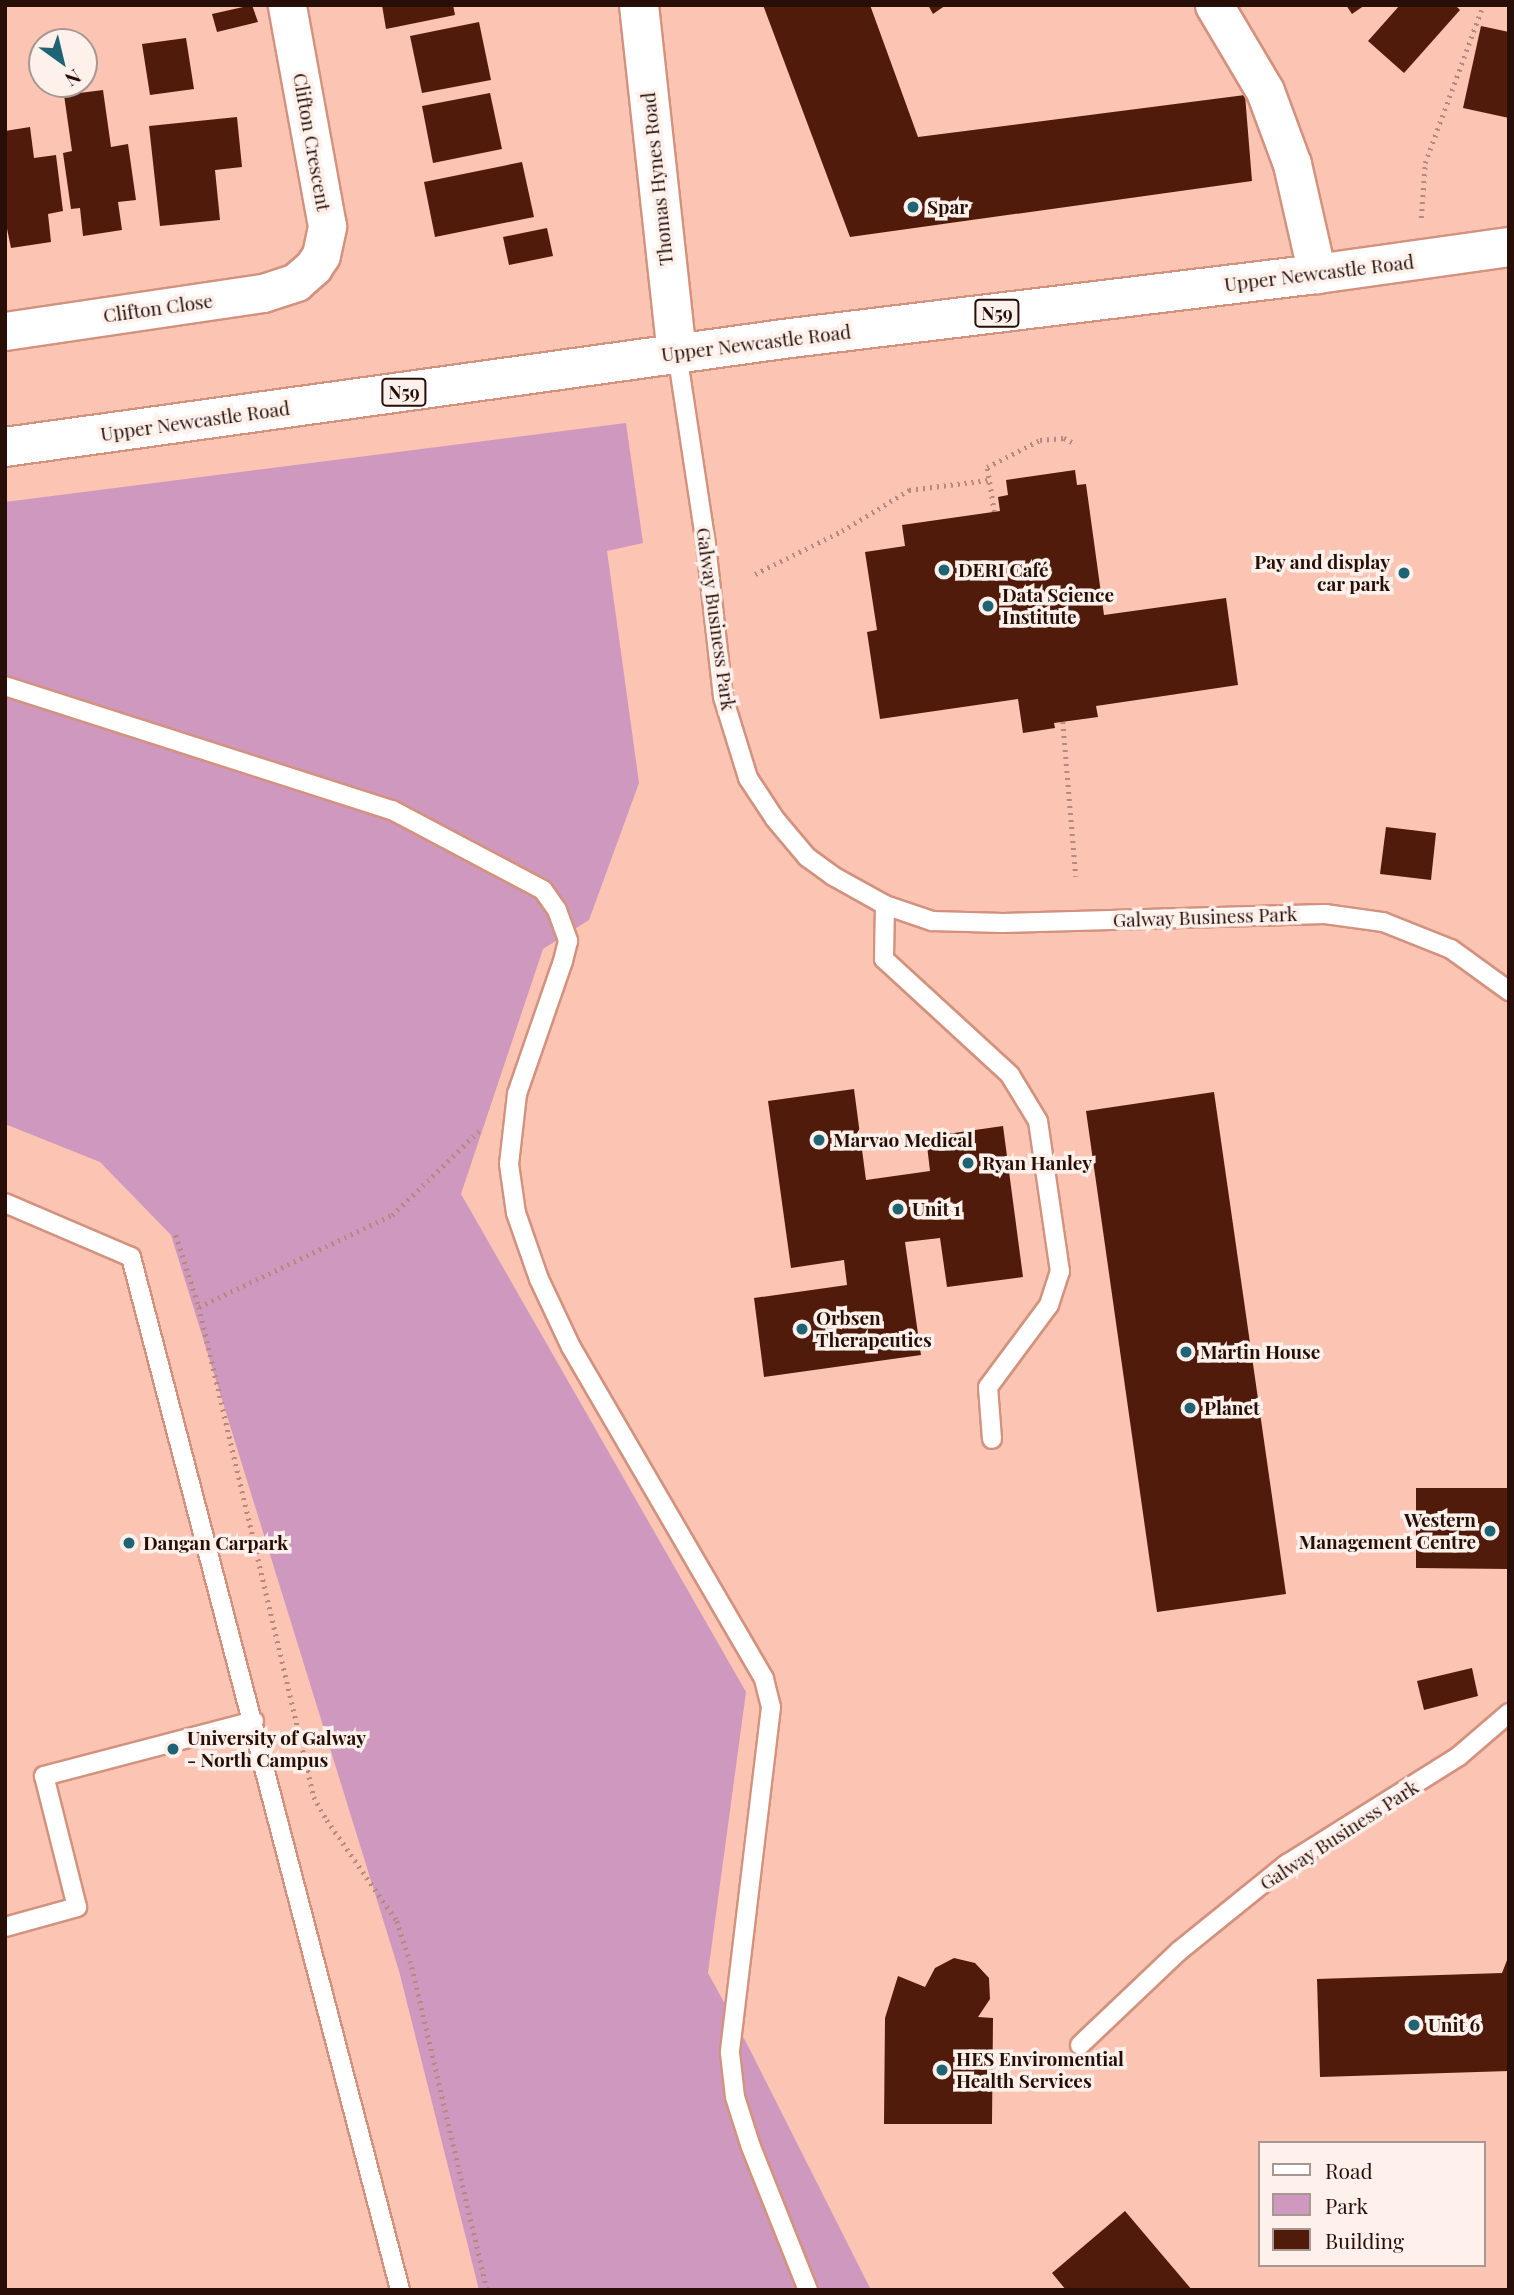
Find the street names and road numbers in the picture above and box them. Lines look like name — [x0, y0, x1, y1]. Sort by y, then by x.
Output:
street label: Clifton Crescent — [289, 71, 335, 213]
street label: Thomas Hynes Road — [637, 91, 677, 267]
street label: Upper Newcastle Road — [1223, 250, 1415, 296]
street label: Clifton Close — [102, 289, 214, 327]
road number: N59 — [974, 298, 1020, 328]
street label: Upper Newcastle Road — [660, 320, 852, 366]
road number: N59 — [381, 378, 427, 406]
street label: Upper Newcastle Road — [99, 396, 291, 446]
street label: Galway Business Park — [692, 526, 740, 712]
street label: Galway Business Park — [1112, 902, 1298, 932]
street label: Galway Business Park — [1255, 1775, 1423, 1895]

